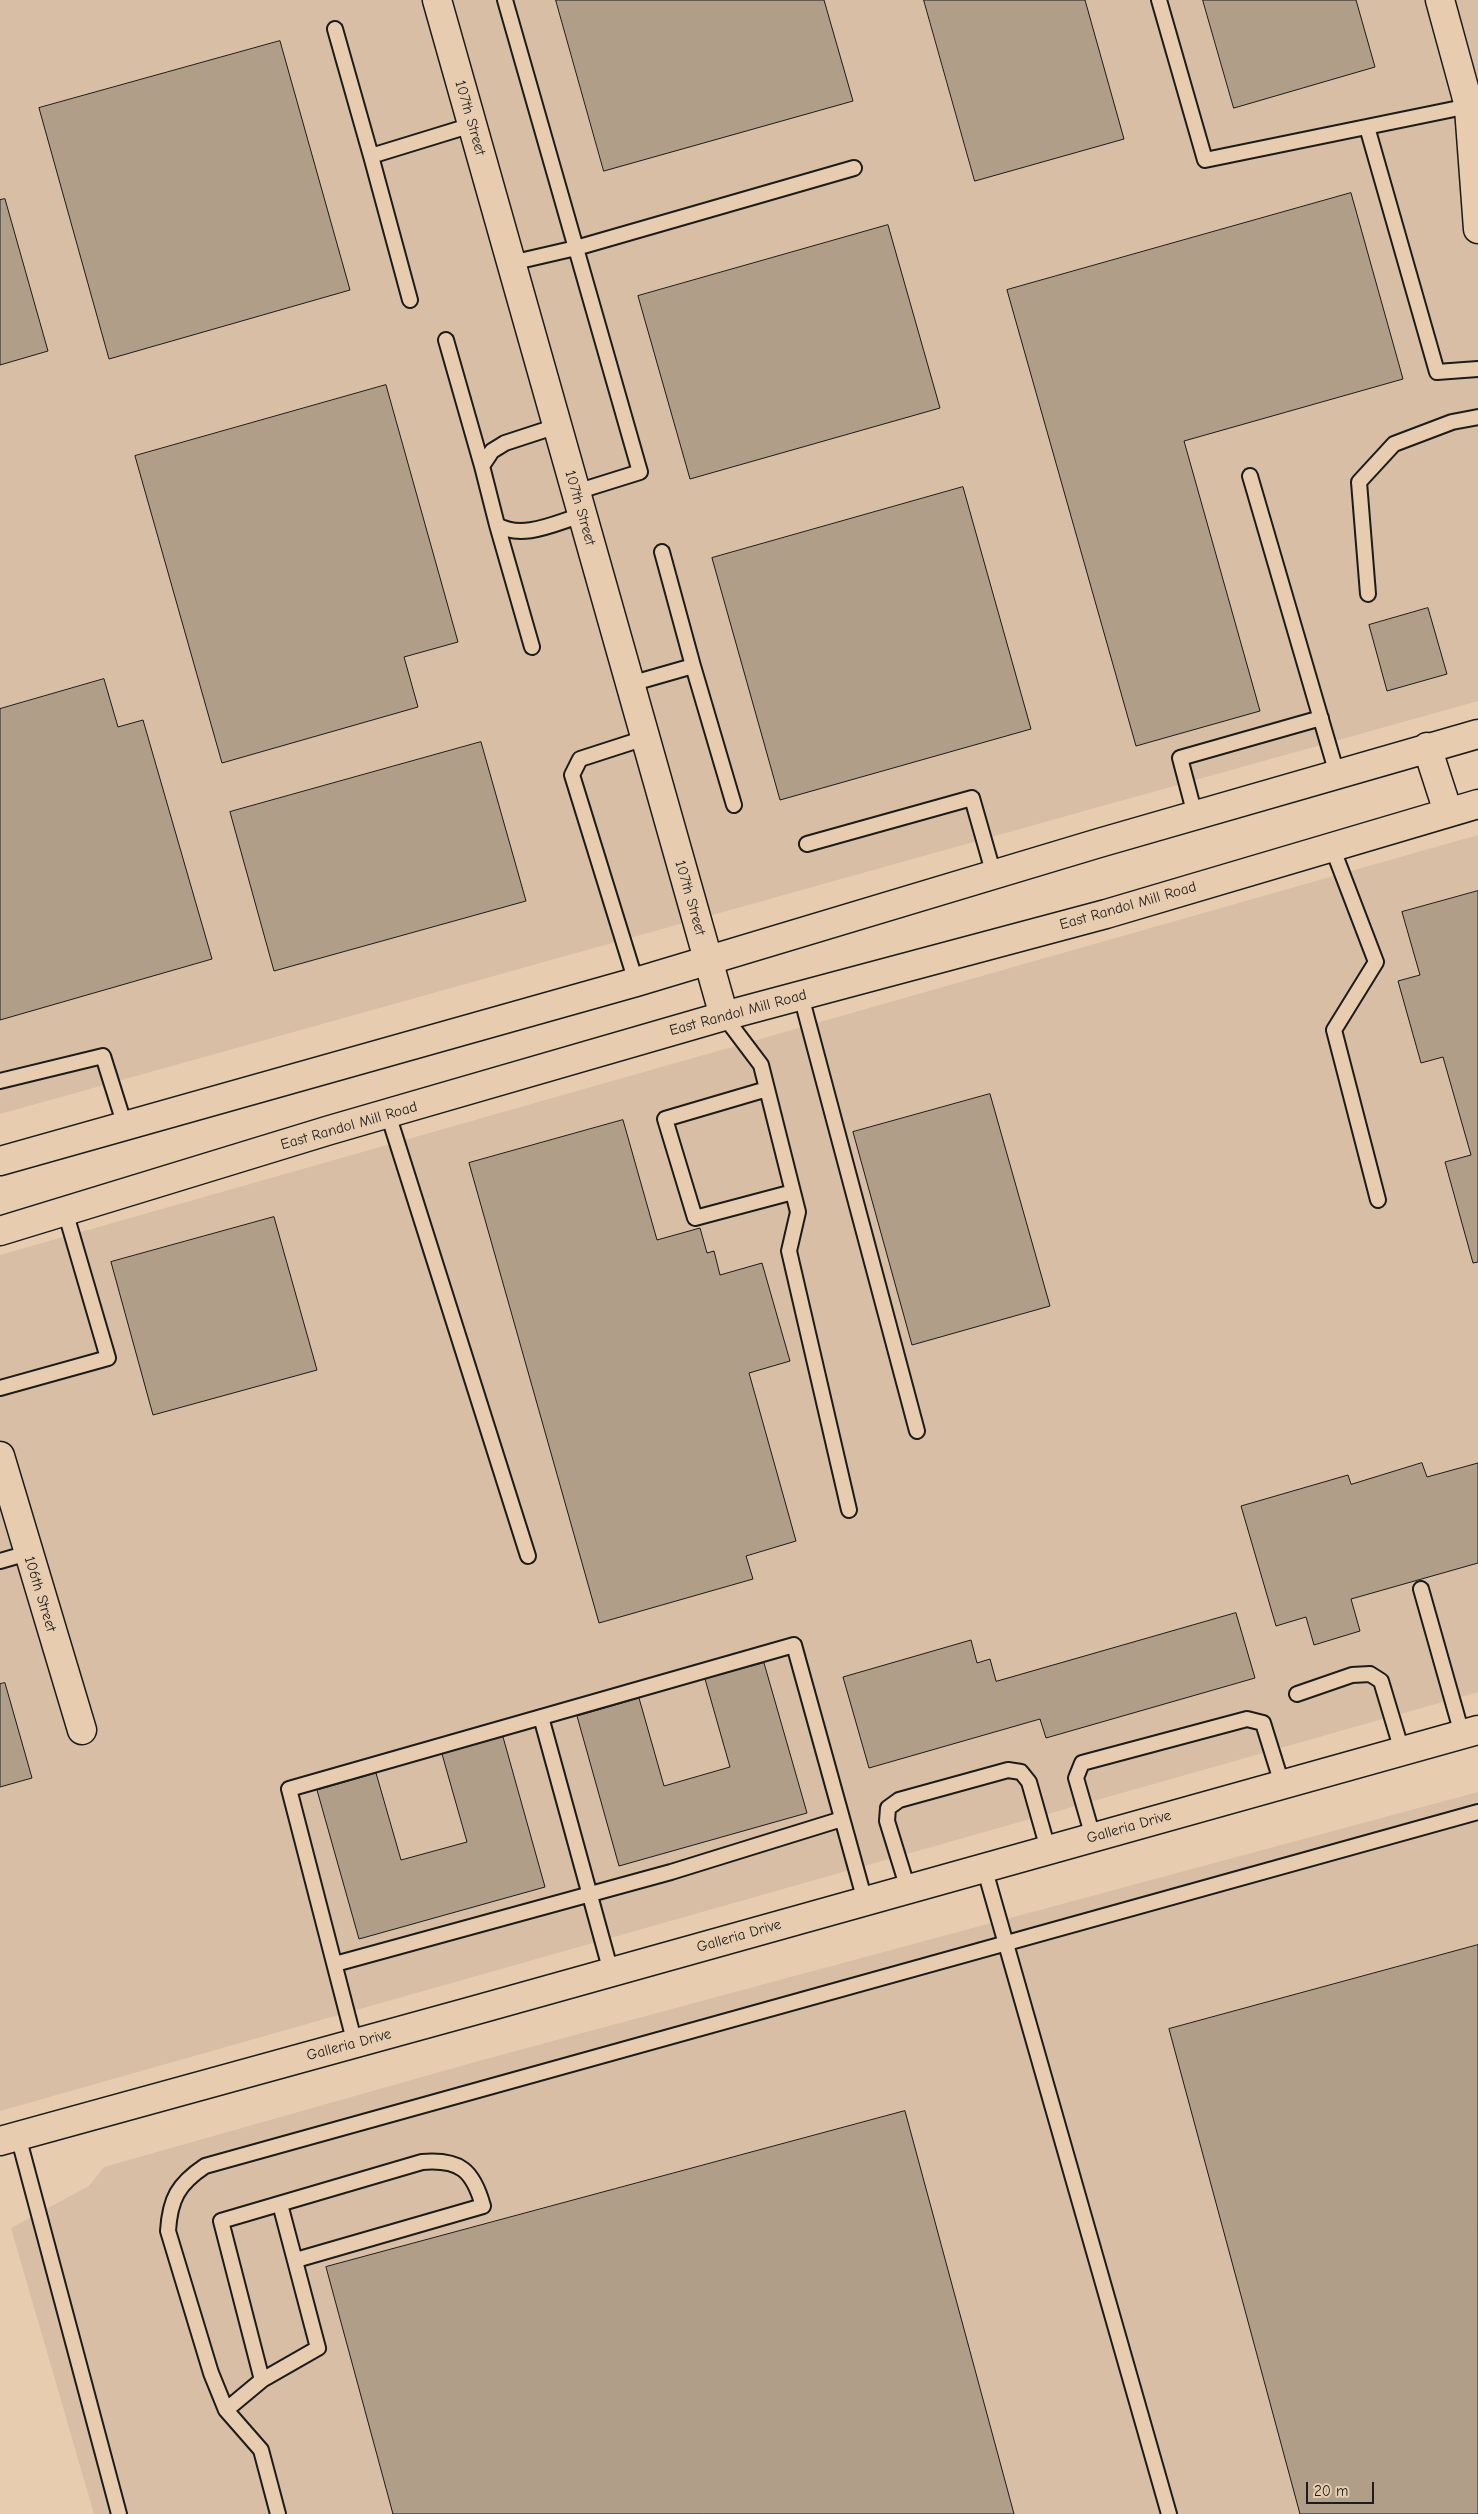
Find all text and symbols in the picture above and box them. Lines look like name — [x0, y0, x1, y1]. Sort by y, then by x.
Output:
street label: 107th Street — [451, 78, 489, 158]
street label: 107th Street — [561, 468, 599, 548]
street label: 107th Street — [671, 858, 709, 938]
street label: East Randol Mill Road — [1058, 878, 1198, 934]
street label: East Randol Mill Road — [667, 986, 809, 1040]
street label: East Randol Mill Road — [279, 1098, 419, 1154]
street label: 106th Street — [20, 1554, 60, 1634]
street label: Galleria Drive — [1085, 1806, 1173, 1848]
street label: Galleria Drive — [695, 1915, 783, 1957]
street label: Galleria Drive — [305, 2025, 393, 2065]
scale bar — [1308, 2472, 1376, 2504]
text: 20 m — [1314, 2482, 1348, 2500]

